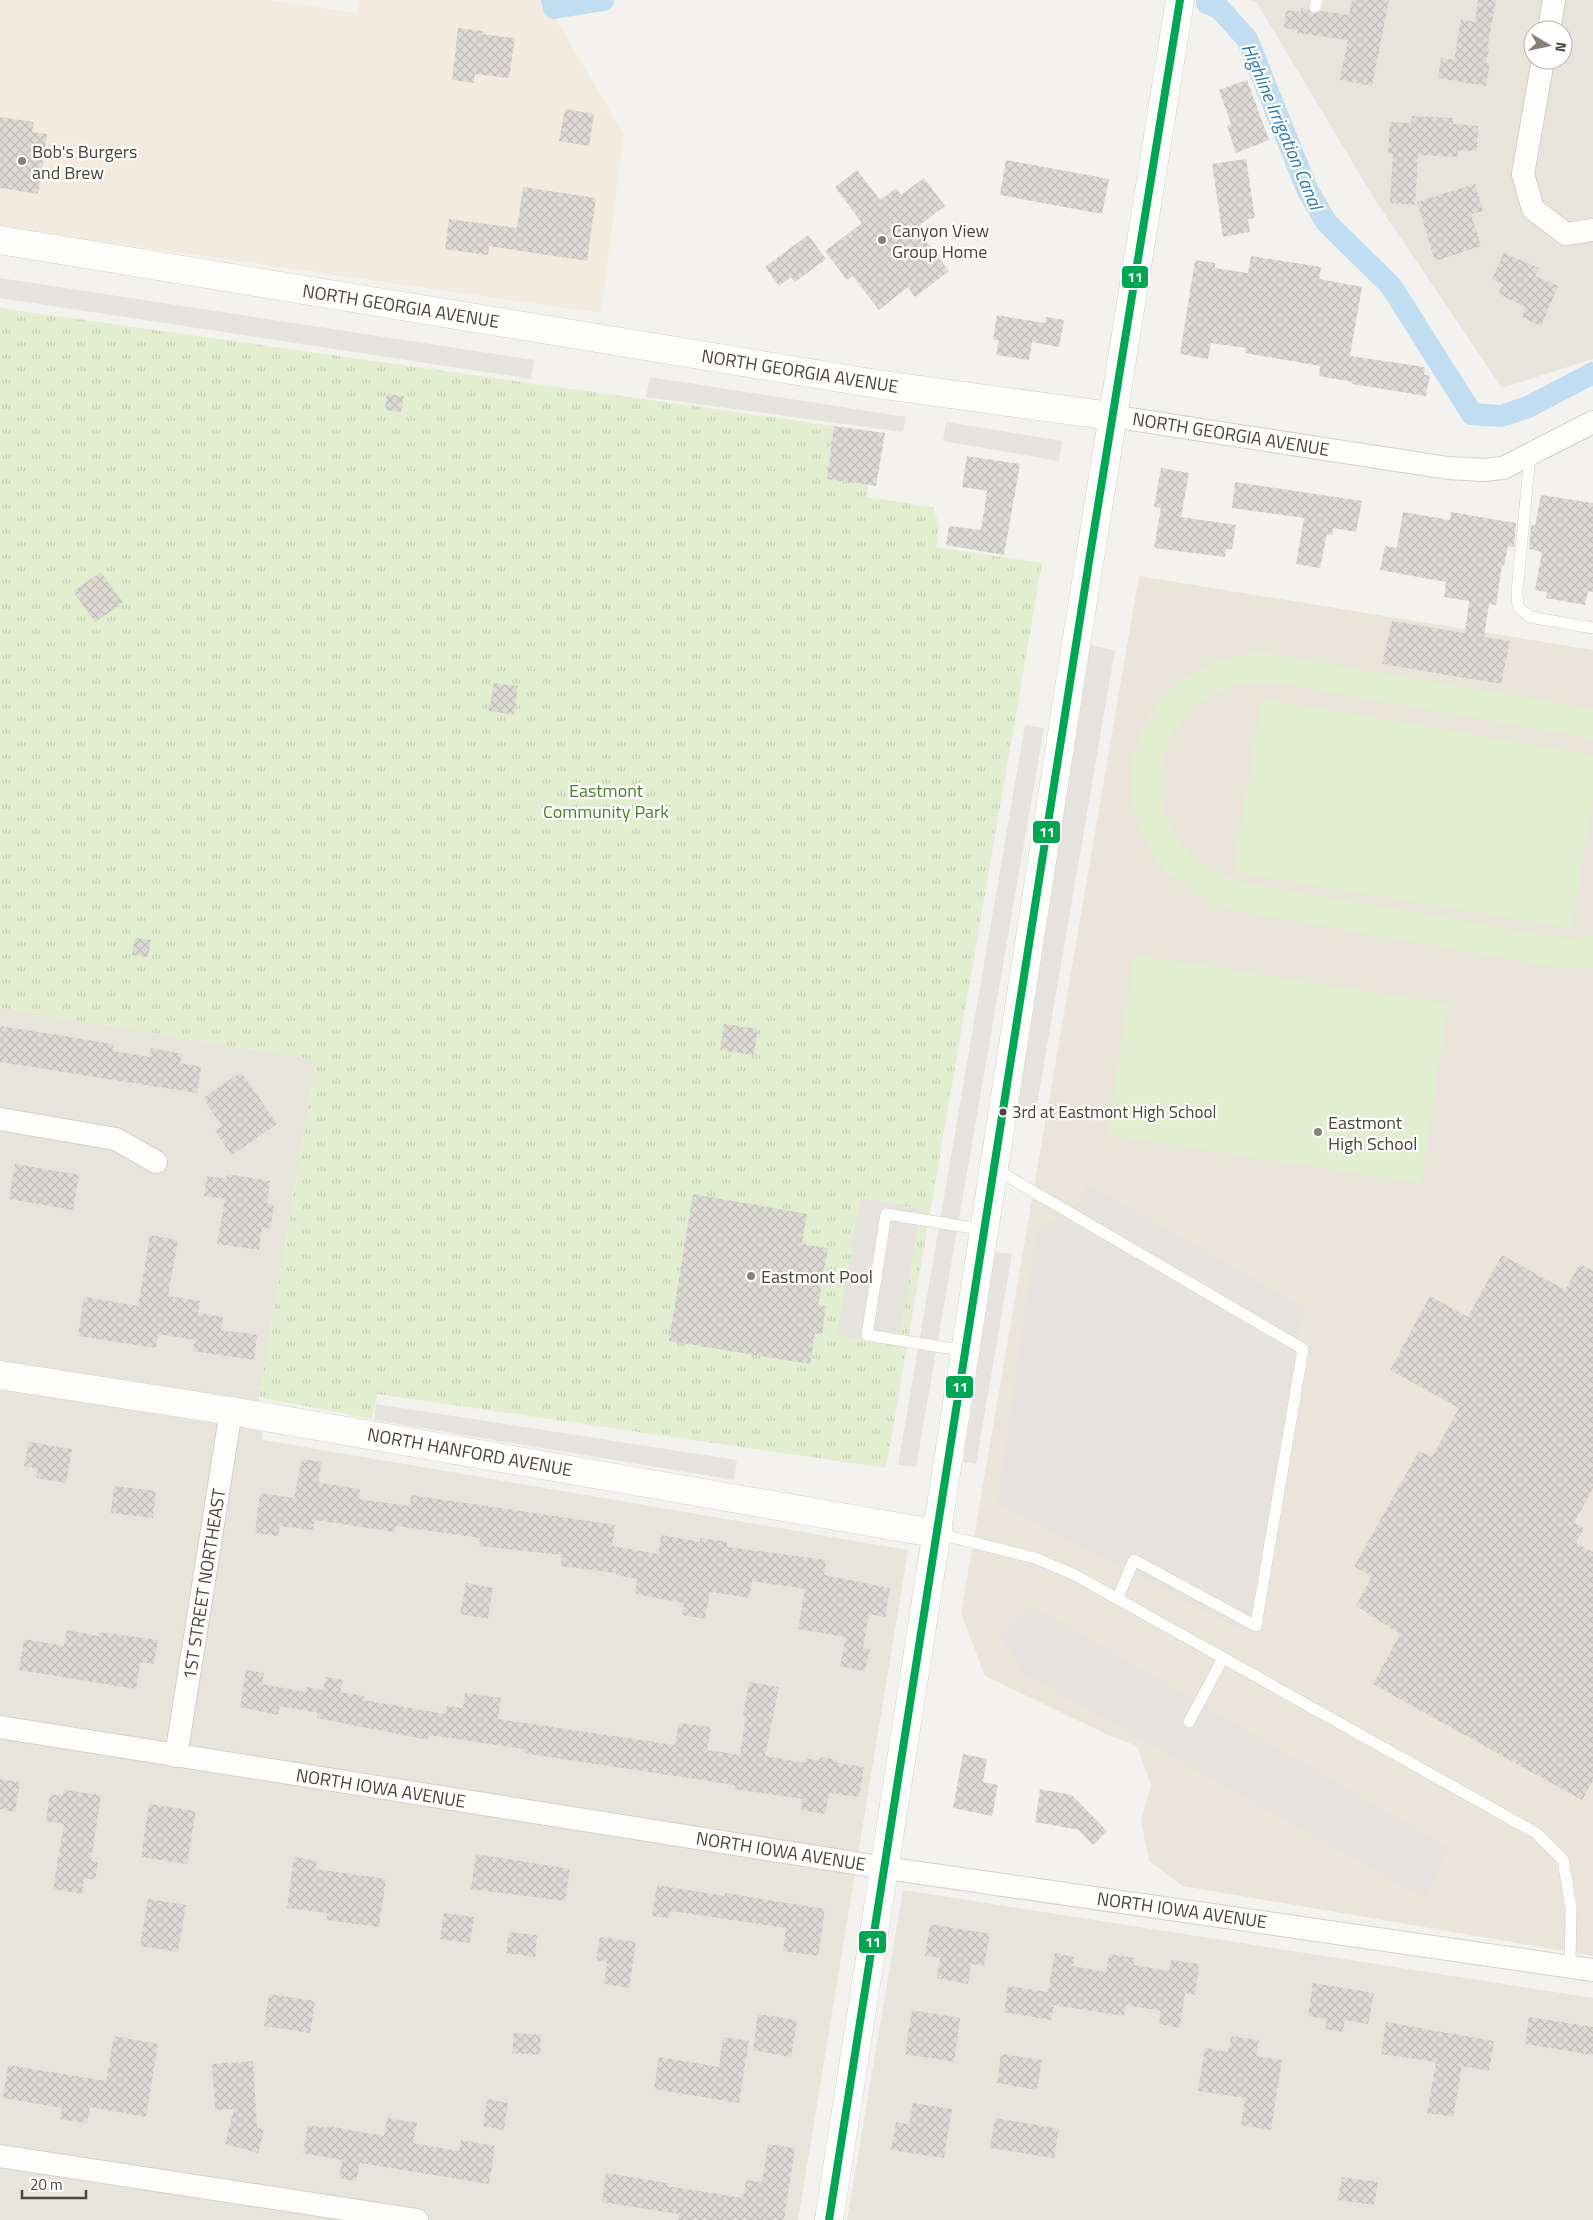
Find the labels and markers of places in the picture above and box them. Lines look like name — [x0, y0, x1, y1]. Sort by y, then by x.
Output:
place label: Bob's Burgers and Brew — [32, 138, 137, 186]
marker: Bob's Burgers and Brew — [16, 155, 28, 167]
place label: Canyon View Group Home — [892, 217, 989, 265]
marker: Canyon View Group Home — [876, 234, 888, 246]
place label: 3rd at Eastmont High School — [1012, 1099, 1216, 1125]
marker: 3rd at Eastmont High School — [998, 1107, 1008, 1117]
place label: Eastmont High School — [1328, 1109, 1417, 1157]
marker: Eastmont High School — [1312, 1126, 1324, 1138]
place label: Eastmont Pool — [761, 1263, 873, 1290]
marker: Eastmont Pool — [745, 1270, 757, 1282]

